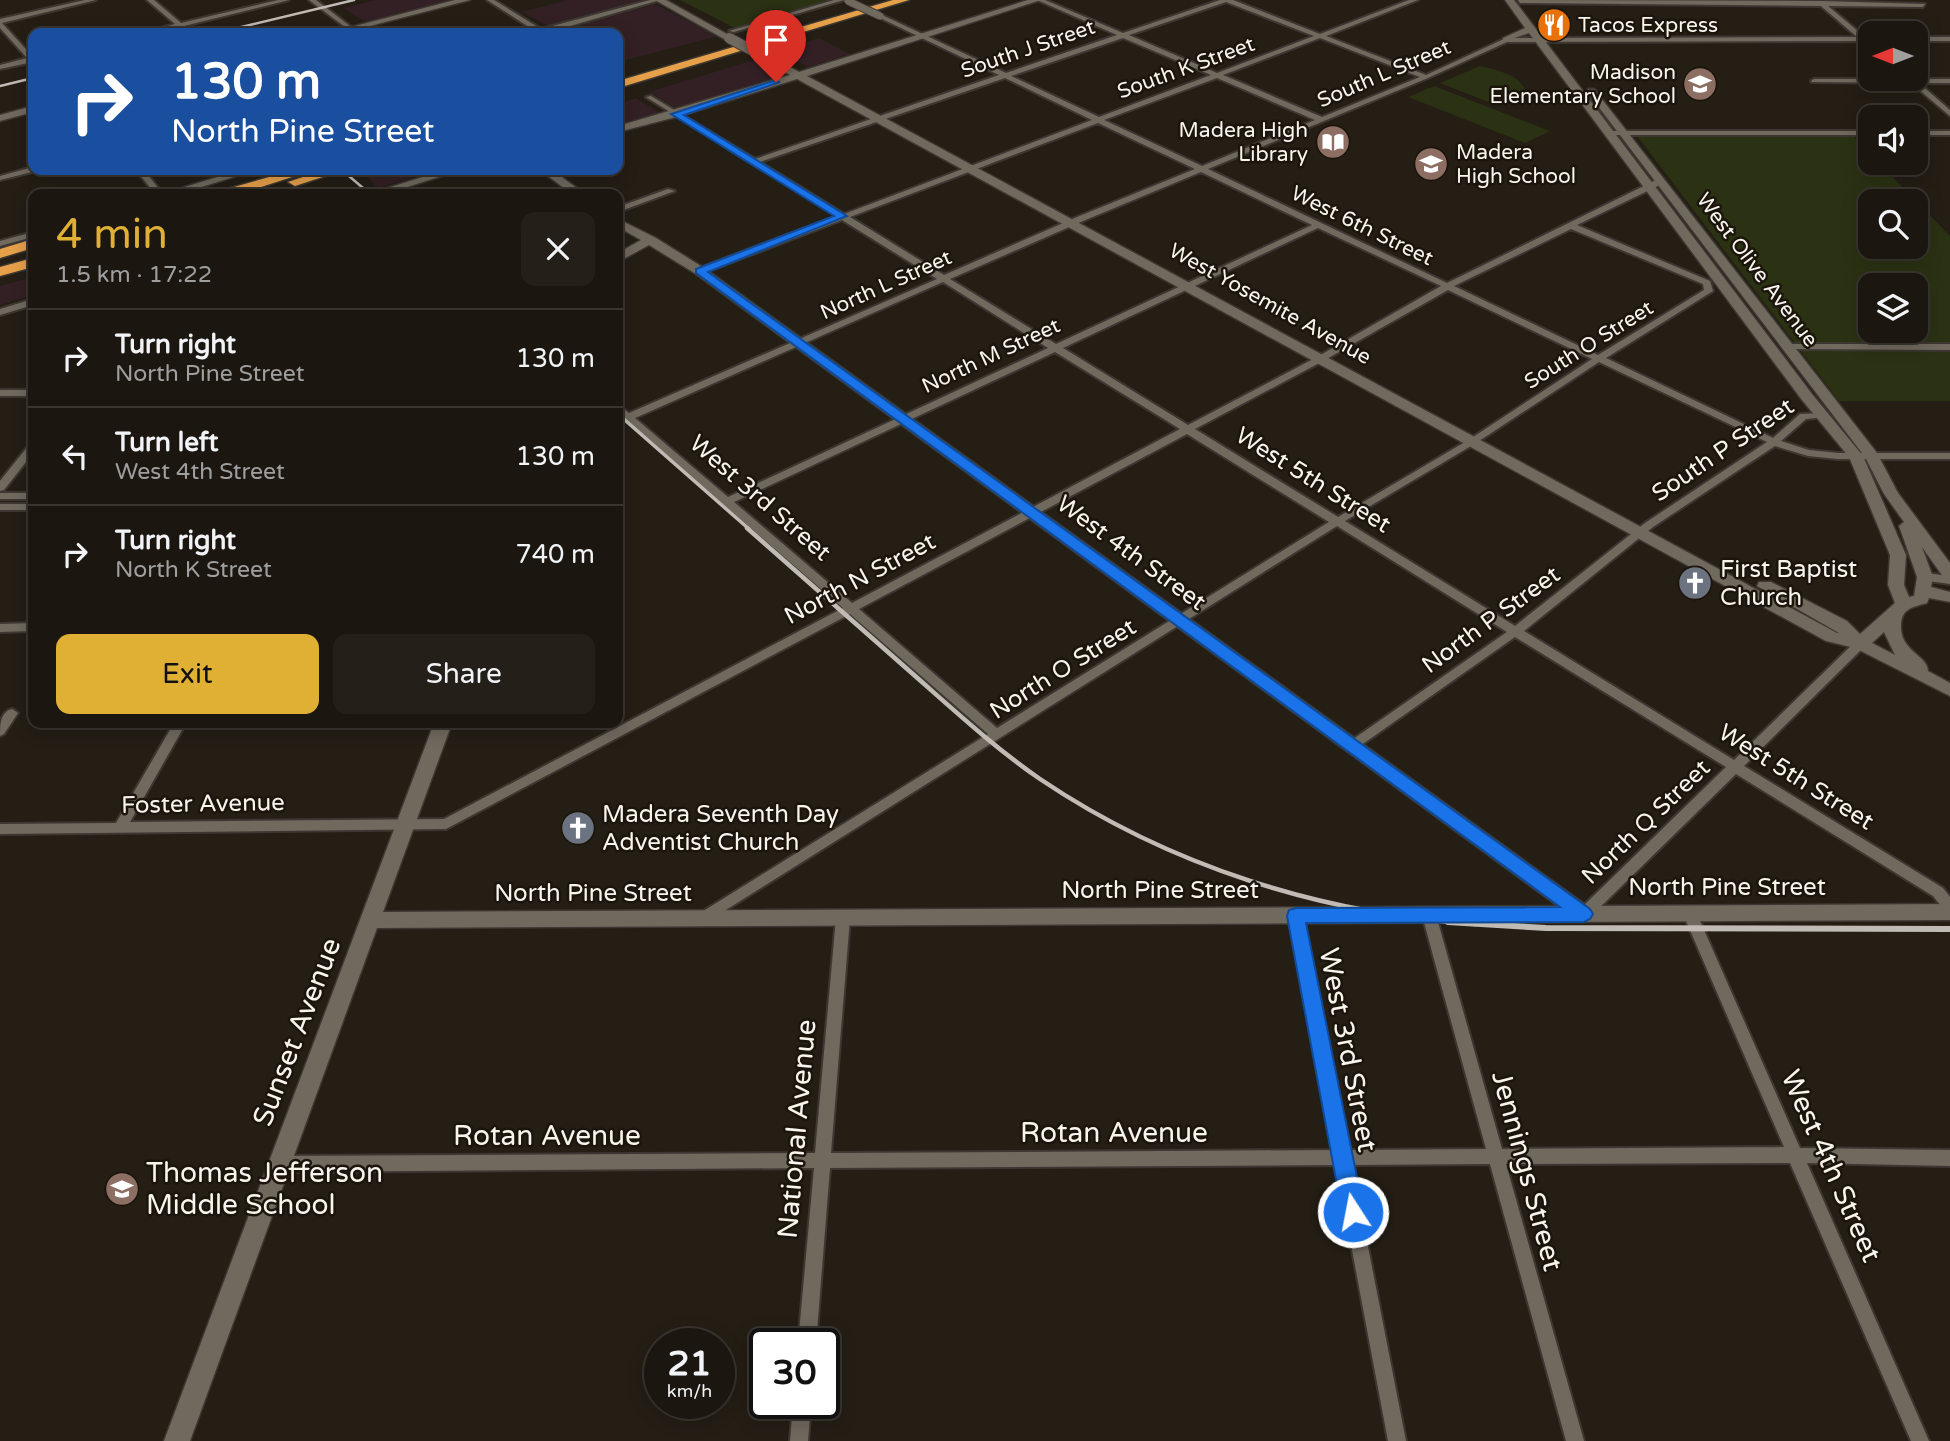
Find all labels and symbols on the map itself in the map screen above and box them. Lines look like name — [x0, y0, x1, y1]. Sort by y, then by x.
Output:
restaurant icon: Tacos Express — [1535, 6, 1573, 44]
pin — [746, 10, 806, 82]
place label: Tacos Express — [1578, 13, 1718, 38]
street label: South J Street — [958, 14, 1098, 84]
north arrow — [1858, 21, 1928, 91]
street label: South K Street — [1114, 32, 1258, 104]
street label: South L Street — [1314, 35, 1454, 113]
place label: Madison Elementary School — [1489, 60, 1676, 109]
school or university icon: Madison Elementary School — [1681, 65, 1719, 103]
place label: Madera High Library — [1179, 118, 1308, 167]
library icon: Madera High Library — [1314, 123, 1352, 161]
place label: Madera High School — [1456, 140, 1576, 189]
school or university icon: Madera High School — [1412, 145, 1450, 183]
street label: West 6th Street — [1287, 181, 1437, 271]
street label: West Olive Avenue — [1691, 188, 1823, 352]
street label: West Yosemite Avenue — [1165, 238, 1375, 370]
street label: North L Street — [816, 245, 956, 325]
street label: South O Street — [1520, 295, 1658, 395]
street label: North M Street — [918, 313, 1064, 399]
street label: South P Street — [1647, 392, 1799, 508]
street label: West 5th Street — [1230, 421, 1396, 539]
street label: West 3rd Street — [684, 429, 836, 567]
street label: West 4th Street — [1051, 489, 1211, 617]
street label: North N Street — [780, 527, 940, 631]
place label: First Baptist Church — [1720, 555, 1857, 612]
street label: North P Street — [1416, 560, 1566, 680]
church icon: First Baptist Church — [1676, 564, 1714, 602]
street label: North O Street — [984, 612, 1142, 726]
street label: West 5th Street — [1713, 718, 1879, 836]
street label: North Q Street — [1576, 754, 1716, 890]
street label: Foster Avenue — [121, 788, 285, 820]
place label: Madera Seventh Day Adventist Church — [602, 800, 839, 857]
church icon: Madera Seventh Day Adventist Church — [559, 809, 597, 847]
street label: North Pine Street — [1628, 873, 1826, 902]
street label: North Pine Street — [1061, 876, 1259, 905]
street label: North Pine Street — [494, 879, 692, 908]
street label: Sunset Avenue — [246, 933, 348, 1131]
street label: West 3rd Street — [1312, 945, 1385, 1155]
street label: National Avenue — [770, 1018, 824, 1240]
street label: West 4th Street — [1773, 1065, 1889, 1268]
street label: Jennings Street — [1484, 1067, 1570, 1275]
street label: Rotan Avenue — [1020, 1116, 1208, 1150]
street label: Rotan Avenue — [453, 1119, 641, 1153]
place label: Thomas Jefferson Middle School — [146, 1156, 383, 1222]
school or university icon: Thomas Jefferson Middle School — [103, 1170, 141, 1208]
position arrow — [1316, 1175, 1390, 1249]
speed limit sign: 30 — [749, 1328, 840, 1419]

